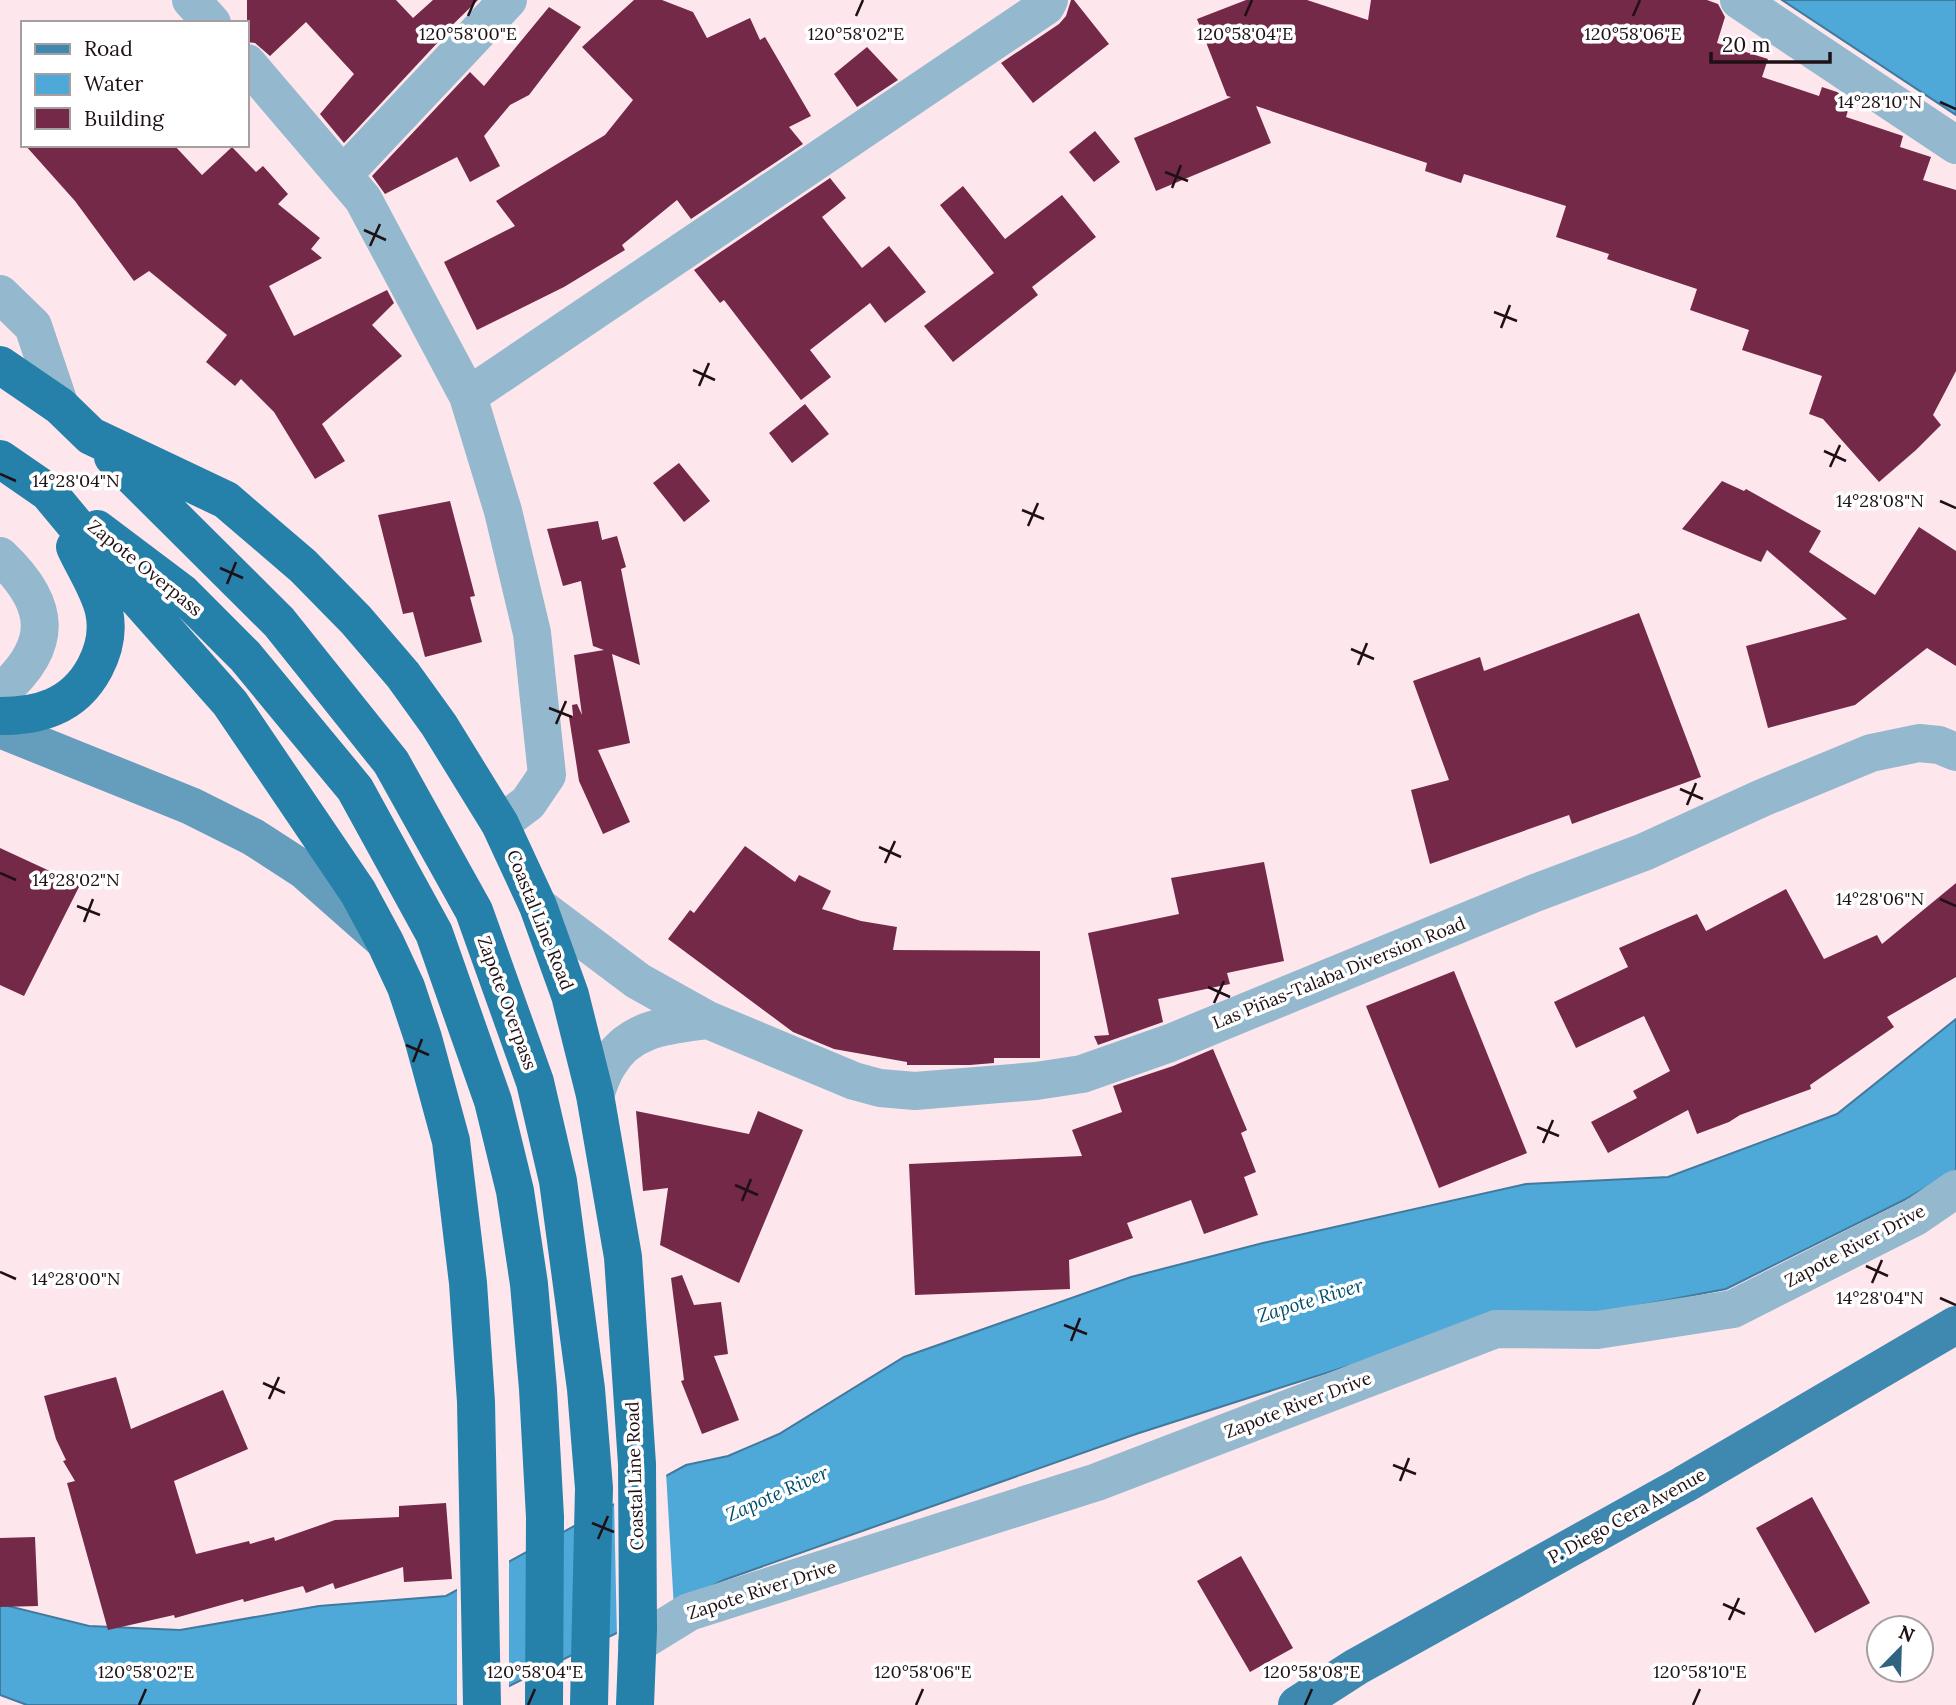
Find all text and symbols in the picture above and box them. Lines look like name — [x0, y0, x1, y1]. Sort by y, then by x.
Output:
legend — [21, 21, 248, 147]
scale bar — [1711, 21, 1830, 65]
text: 120°58'00"E — [419, 22, 517, 45]
text: 120°58'02"E — [808, 22, 904, 45]
text: 120°58'04"E — [1197, 22, 1293, 45]
text: 120°58'06"E — [1584, 22, 1682, 45]
text: 20 m — [1722, 31, 1771, 58]
text: Road — [84, 35, 133, 62]
text: Water — [84, 70, 143, 97]
text: 14°28'10"N — [1838, 90, 1922, 113]
text: Building — [84, 105, 164, 132]
text: 14°28'04"N — [32, 469, 120, 492]
text: 14°28'08"N — [1836, 489, 1924, 512]
street label: Zapote Overpass — [83, 514, 207, 621]
street label: Coastal Line Road — [502, 846, 579, 994]
text: 14°28'02"N — [32, 868, 120, 891]
text: 14°28'06"N — [1836, 887, 1924, 910]
street label: Las Piñas-Talaba Diversion Road — [1209, 911, 1469, 1034]
street label: Zapote Overpass — [473, 933, 542, 1073]
street label: Zapote River Drive — [1781, 1199, 1929, 1292]
text: 14°28'00"N — [31, 1267, 121, 1290]
water label: Zapote River — [1254, 1272, 1366, 1327]
text: 14°28'04"N — [1836, 1286, 1924, 1309]
street label: Zapote River Drive — [1221, 1366, 1375, 1443]
street label: Coastal Line Road — [620, 1401, 649, 1551]
water label: Zapote River — [722, 1460, 832, 1526]
street label: P. Diego Cera Avenue — [1544, 1462, 1710, 1569]
street label: Zapote River Drive — [684, 1554, 840, 1625]
north arrow — [1865, 1614, 1935, 1684]
text: N — [1895, 1619, 1918, 1647]
text: 120°58'02"E — [98, 1660, 194, 1683]
text: 120°58'04"E — [487, 1660, 583, 1683]
text: 120°58'06"E — [874, 1660, 972, 1683]
text: 120°58'08"E — [1263, 1660, 1361, 1683]
text: 120°58'10"E — [1653, 1660, 1747, 1683]

